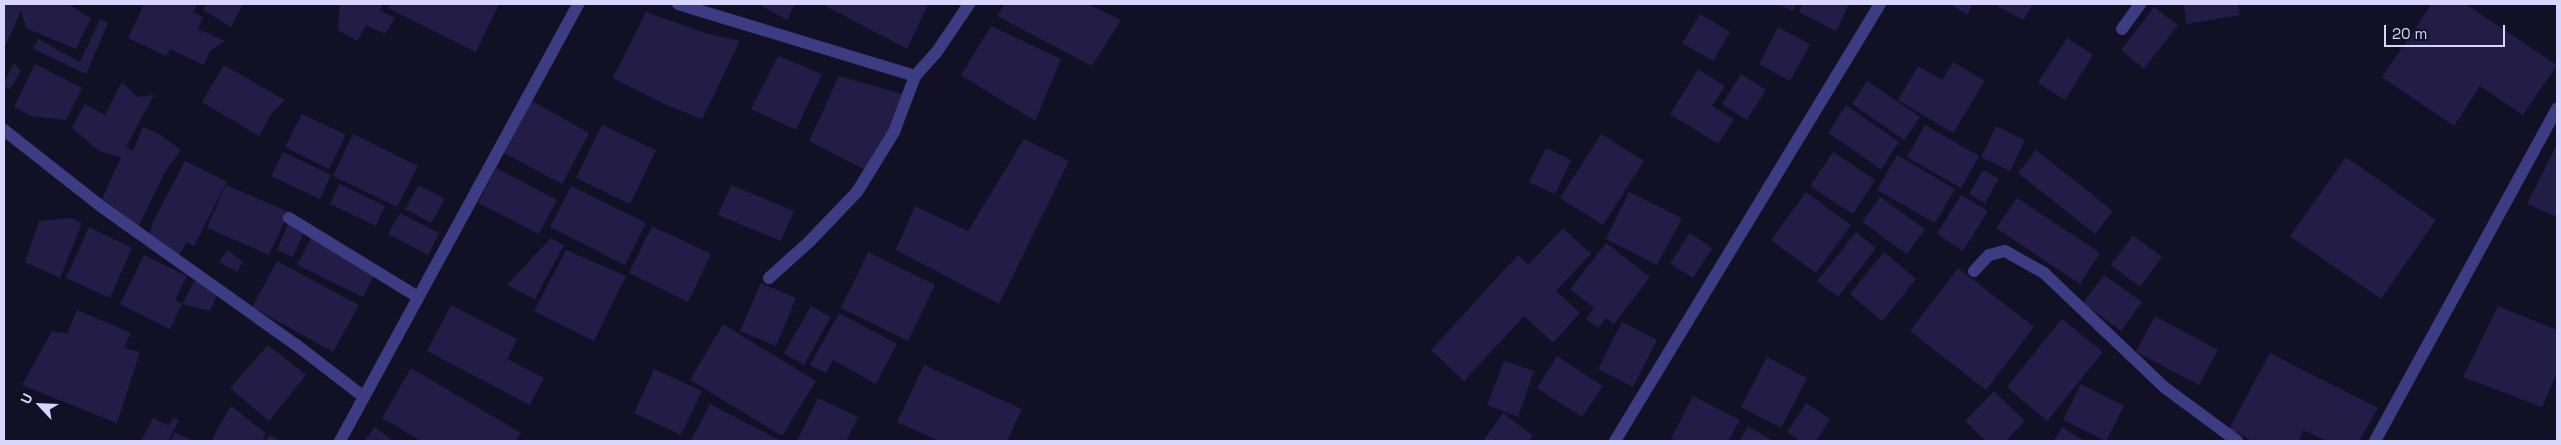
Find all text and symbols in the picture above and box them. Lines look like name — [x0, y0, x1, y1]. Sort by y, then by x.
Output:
scale bar — [2386, 15, 2507, 47]
text: 20 m — [2392, 24, 2427, 43]
north arrow — [15, 380, 65, 430]
text: U — [16, 391, 37, 407]

